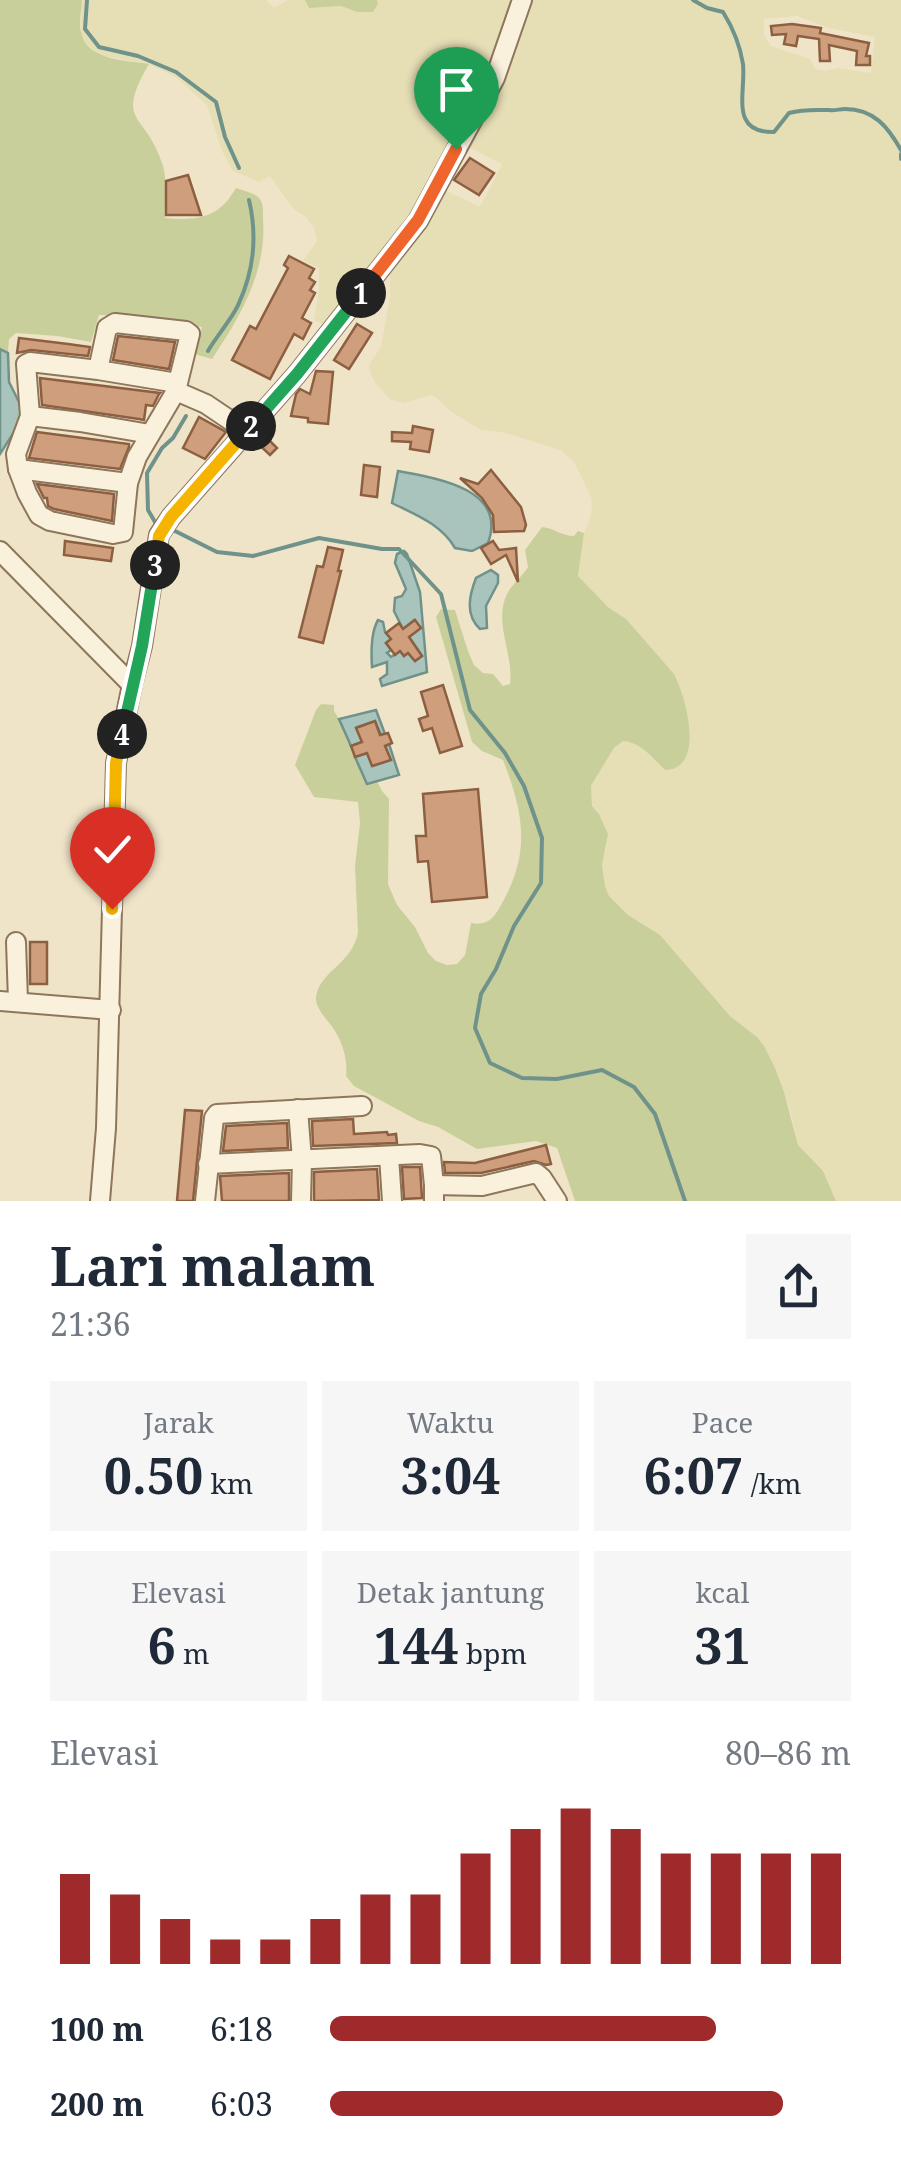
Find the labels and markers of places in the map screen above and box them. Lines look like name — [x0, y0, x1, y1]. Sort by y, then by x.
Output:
pin — [414, 47, 499, 150]
pin: 1 — [336, 268, 386, 318]
pin: 2 — [226, 401, 276, 451]
pin: 3 — [130, 540, 180, 590]
pin: 4 — [97, 709, 147, 759]
pin — [70, 807, 155, 910]

